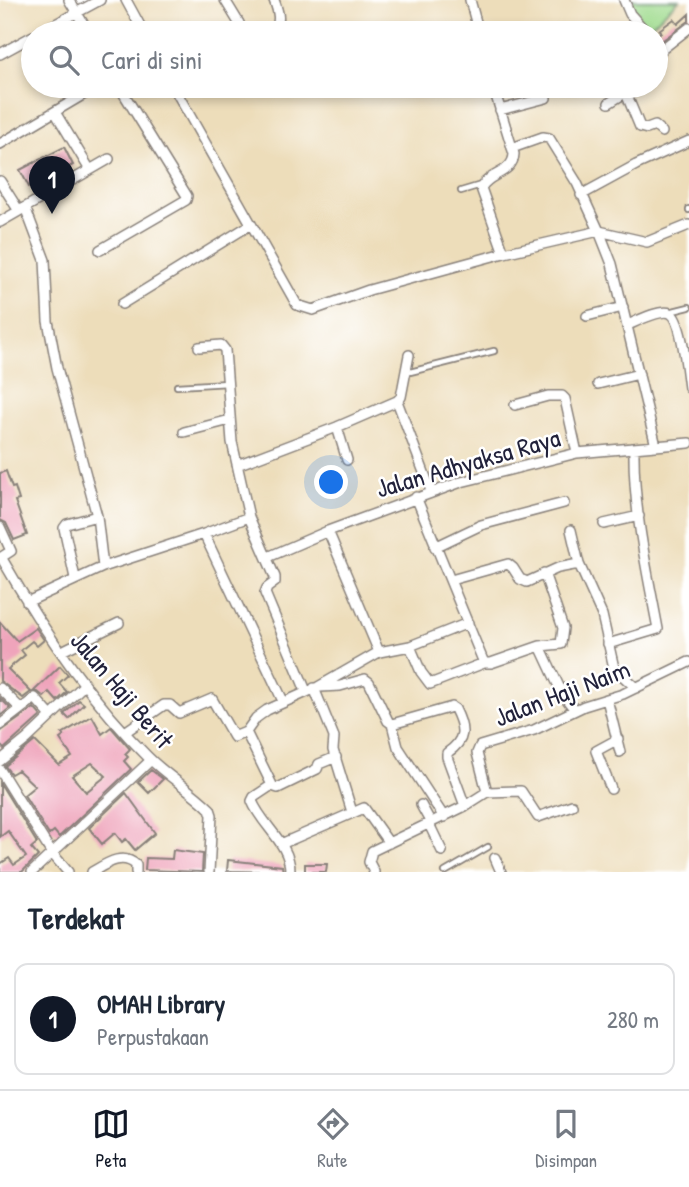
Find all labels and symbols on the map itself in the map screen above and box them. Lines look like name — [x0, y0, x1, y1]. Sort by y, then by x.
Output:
pin: 1 — [29, 156, 75, 214]
street label: Jalan Adhyaksa Raya — [372, 420, 564, 505]
your location — [314, 465, 348, 499]
street label: Jalan Haji Berit — [63, 624, 183, 757]
street label: Jalan Haji Naim — [489, 651, 635, 734]

